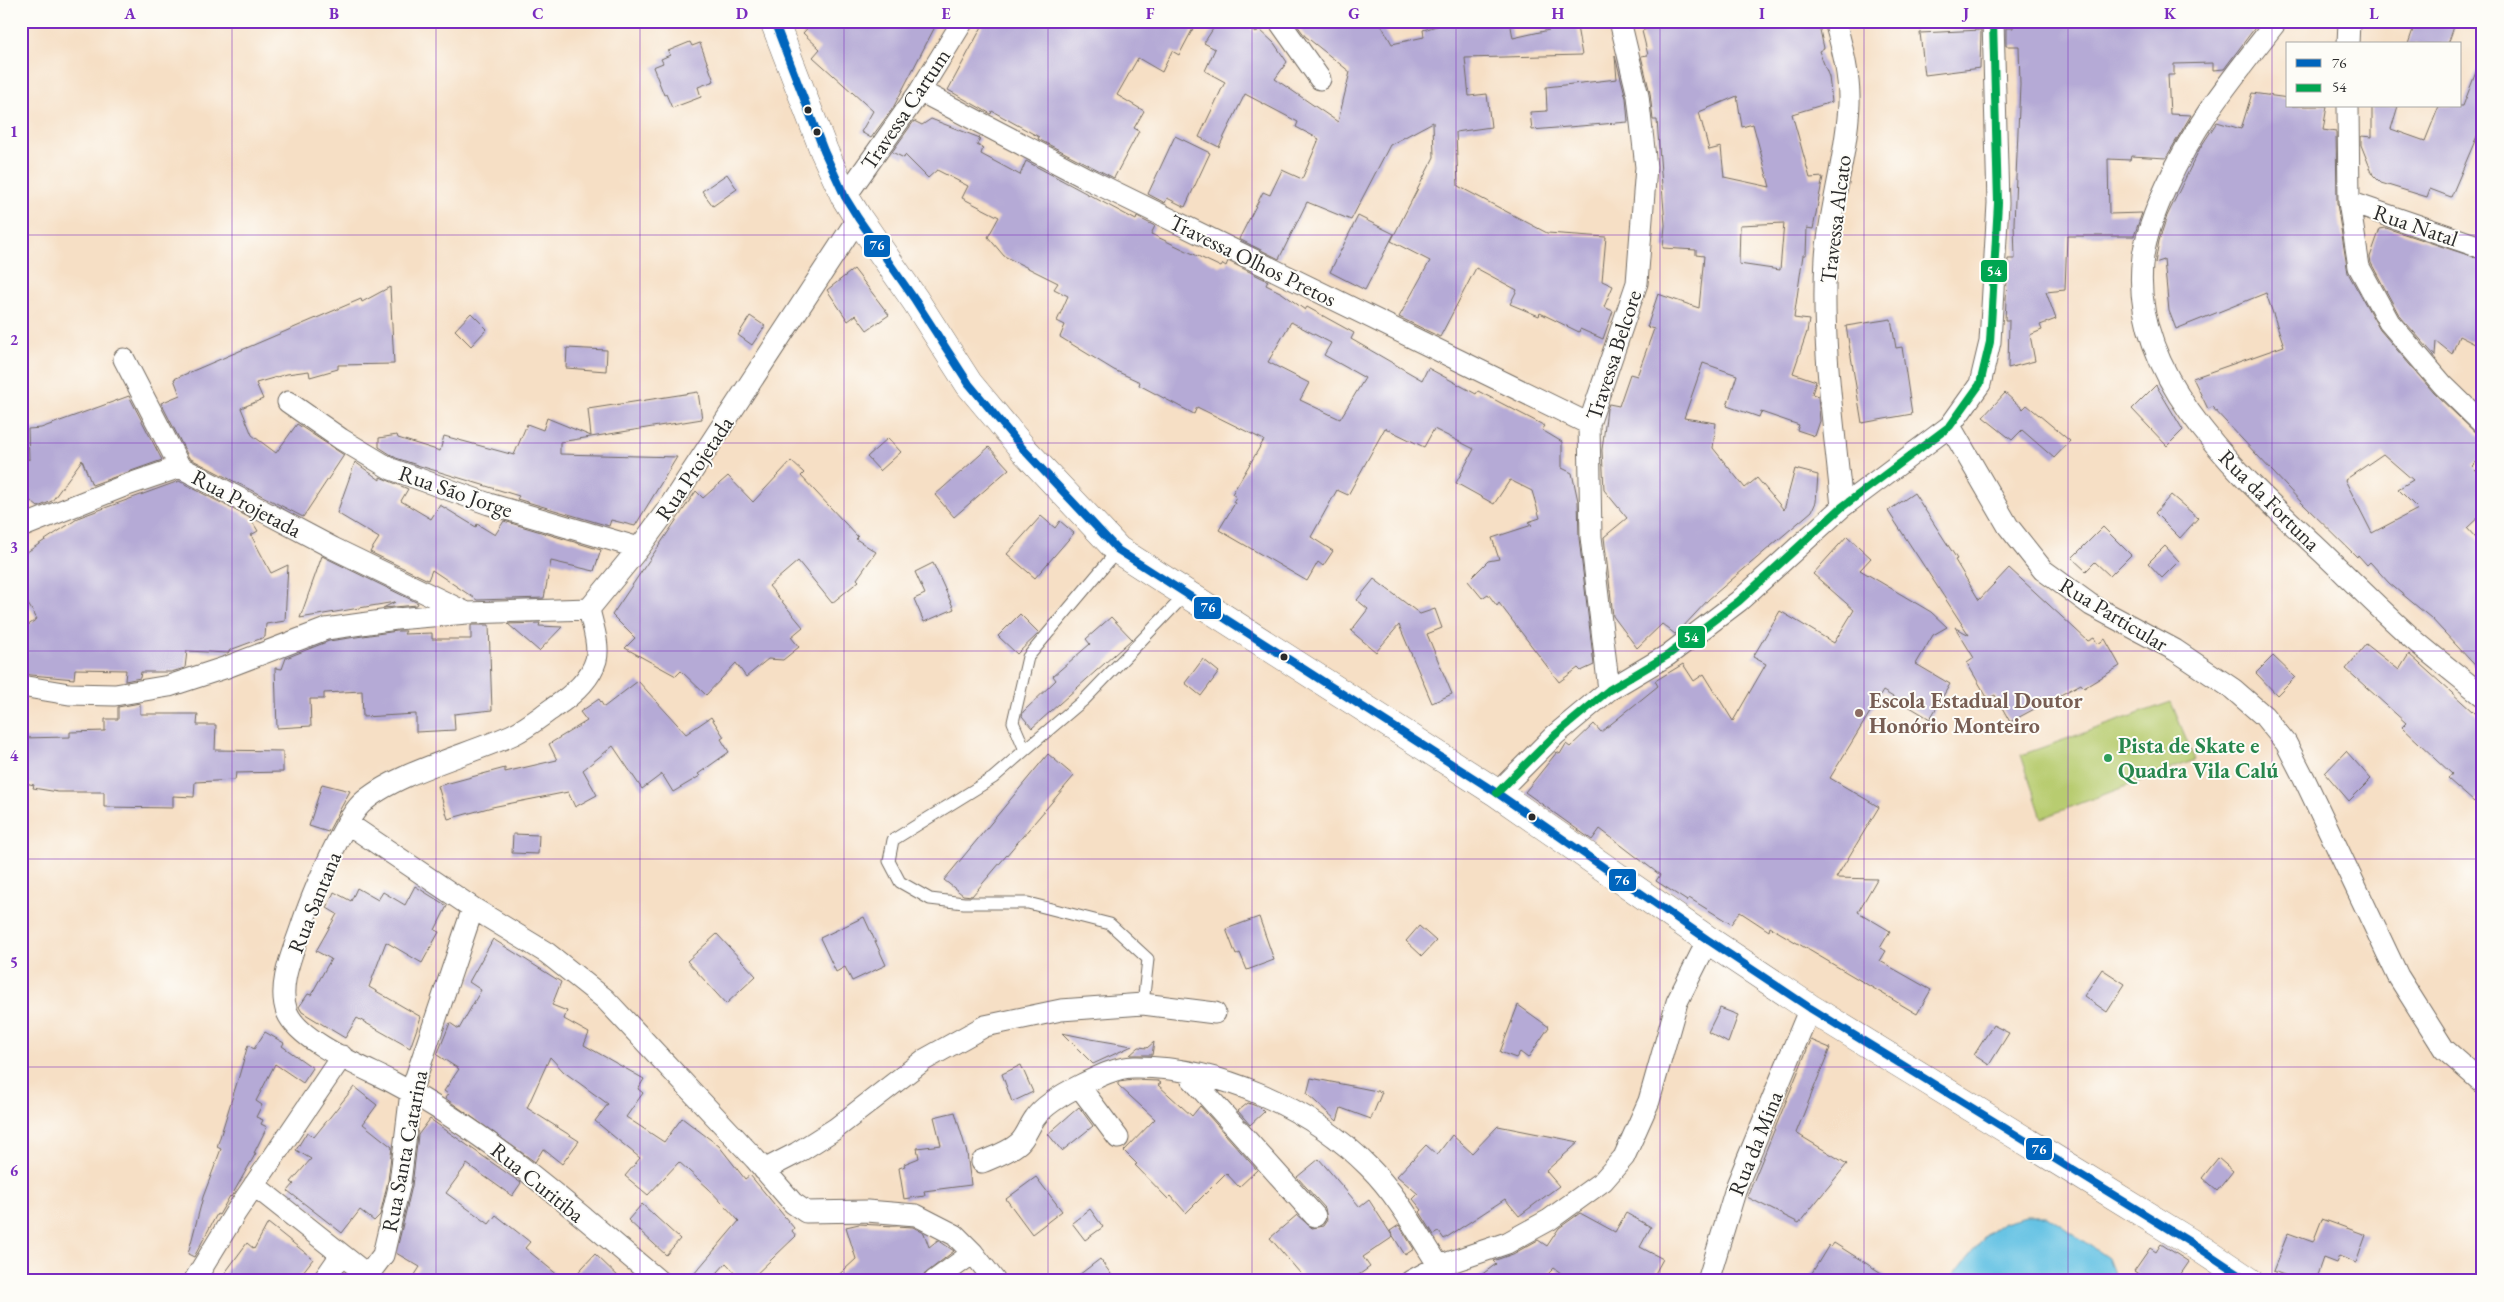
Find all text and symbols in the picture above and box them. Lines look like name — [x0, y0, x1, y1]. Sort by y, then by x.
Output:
text: A — [123, 3, 136, 24]
text: B — [329, 3, 339, 24]
text: C — [532, 3, 544, 24]
text: D — [736, 3, 748, 24]
text: E — [941, 3, 951, 24]
text: F — [1146, 3, 1155, 24]
text: G — [1348, 3, 1360, 24]
text: H — [1552, 3, 1565, 24]
text: I — [1759, 3, 1765, 24]
text: J — [1961, 3, 1969, 24]
text: K — [2164, 3, 2177, 24]
text: L — [2369, 3, 2379, 24]
legend — [2286, 42, 2462, 108]
street label: Travessa Cartum — [854, 43, 957, 176]
text: 76 — [2332, 53, 2346, 72]
text: 54 — [2332, 77, 2347, 96]
unlabelled marker — [803, 105, 813, 115]
text: 1 — [10, 121, 18, 142]
unlabelled marker — [812, 127, 822, 137]
street label: Travessa Alcato — [1813, 153, 1858, 285]
street label: Rua Natal — [2370, 197, 2462, 253]
street label: Travessa Olhos Pretos — [1165, 208, 1341, 313]
line badge: 76 — [863, 234, 891, 258]
text: 76 — [870, 236, 885, 254]
line badge: 54 — [1980, 259, 2008, 283]
text: 54 — [1987, 262, 2002, 280]
street label: Travessa Belcore — [1579, 286, 1648, 424]
text: 2 — [10, 329, 19, 350]
street label: Rua Projetada — [649, 410, 740, 526]
street label: Rua da Fortuna — [2213, 443, 2327, 558]
street label: Rua São Jorge — [395, 458, 517, 525]
street label: Rua Projetada — [187, 462, 307, 545]
text: 3 — [10, 537, 18, 558]
street label: Rua Particular — [2054, 571, 2174, 659]
line badge: 76 — [1193, 596, 1222, 620]
text: 76 — [1201, 598, 1216, 616]
line badge: 54 — [1677, 625, 1706, 649]
text: 54 — [1684, 628, 1699, 646]
unlabelled marker — [1279, 652, 1289, 662]
place label: Escola Estadual Doutor Honório Monteiro — [1869, 686, 2083, 740]
marker: Escola Estadual Doutor Honório Monteiro — [1853, 707, 1865, 719]
place label: Pista de Skate e Quadra Vila Calú — [2118, 731, 2278, 785]
text: 4 — [10, 745, 19, 766]
marker: Pista de Skate e Quadra Vila Calú — [2102, 752, 2114, 764]
unlabelled marker — [1527, 812, 1537, 822]
street label: Rua Santana — [281, 847, 348, 957]
line badge: 76 — [1608, 868, 1637, 892]
text: 76 — [1615, 871, 1630, 889]
text: 5 — [10, 952, 18, 973]
street label: Rua Santa Catarina — [375, 1067, 434, 1235]
street label: Rua da Mina — [1721, 1086, 1790, 1200]
street label: Rua Curitiba — [485, 1136, 591, 1229]
line badge: 76 — [2025, 1137, 2053, 1161]
text: 76 — [2032, 1140, 2047, 1158]
text: 6 — [10, 1160, 19, 1181]

